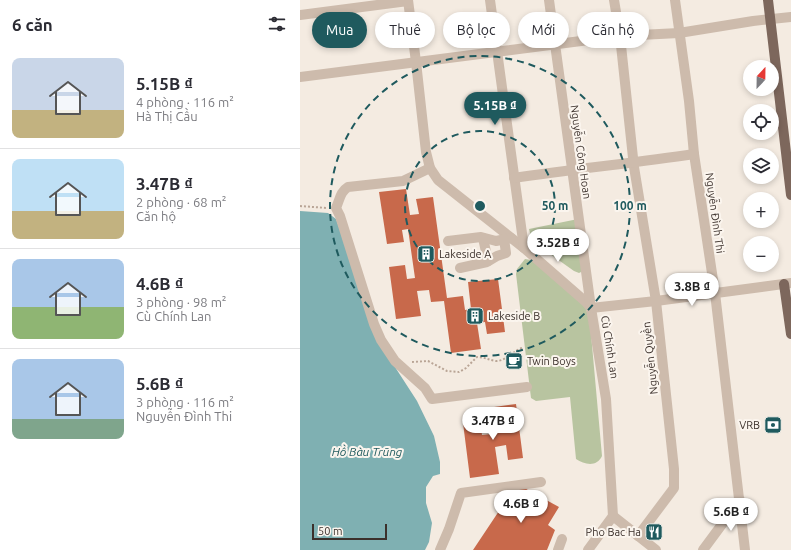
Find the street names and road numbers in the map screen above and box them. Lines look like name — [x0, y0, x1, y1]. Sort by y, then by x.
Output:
street label: Nguyễn Công Hoan — [568, 104, 594, 200]
street label: Nguyễn Đình Thi — [703, 172, 727, 254]
street label: Cù Chính Lan — [599, 315, 621, 379]
street label: Nguyễn Quyền — [639, 321, 660, 395]

